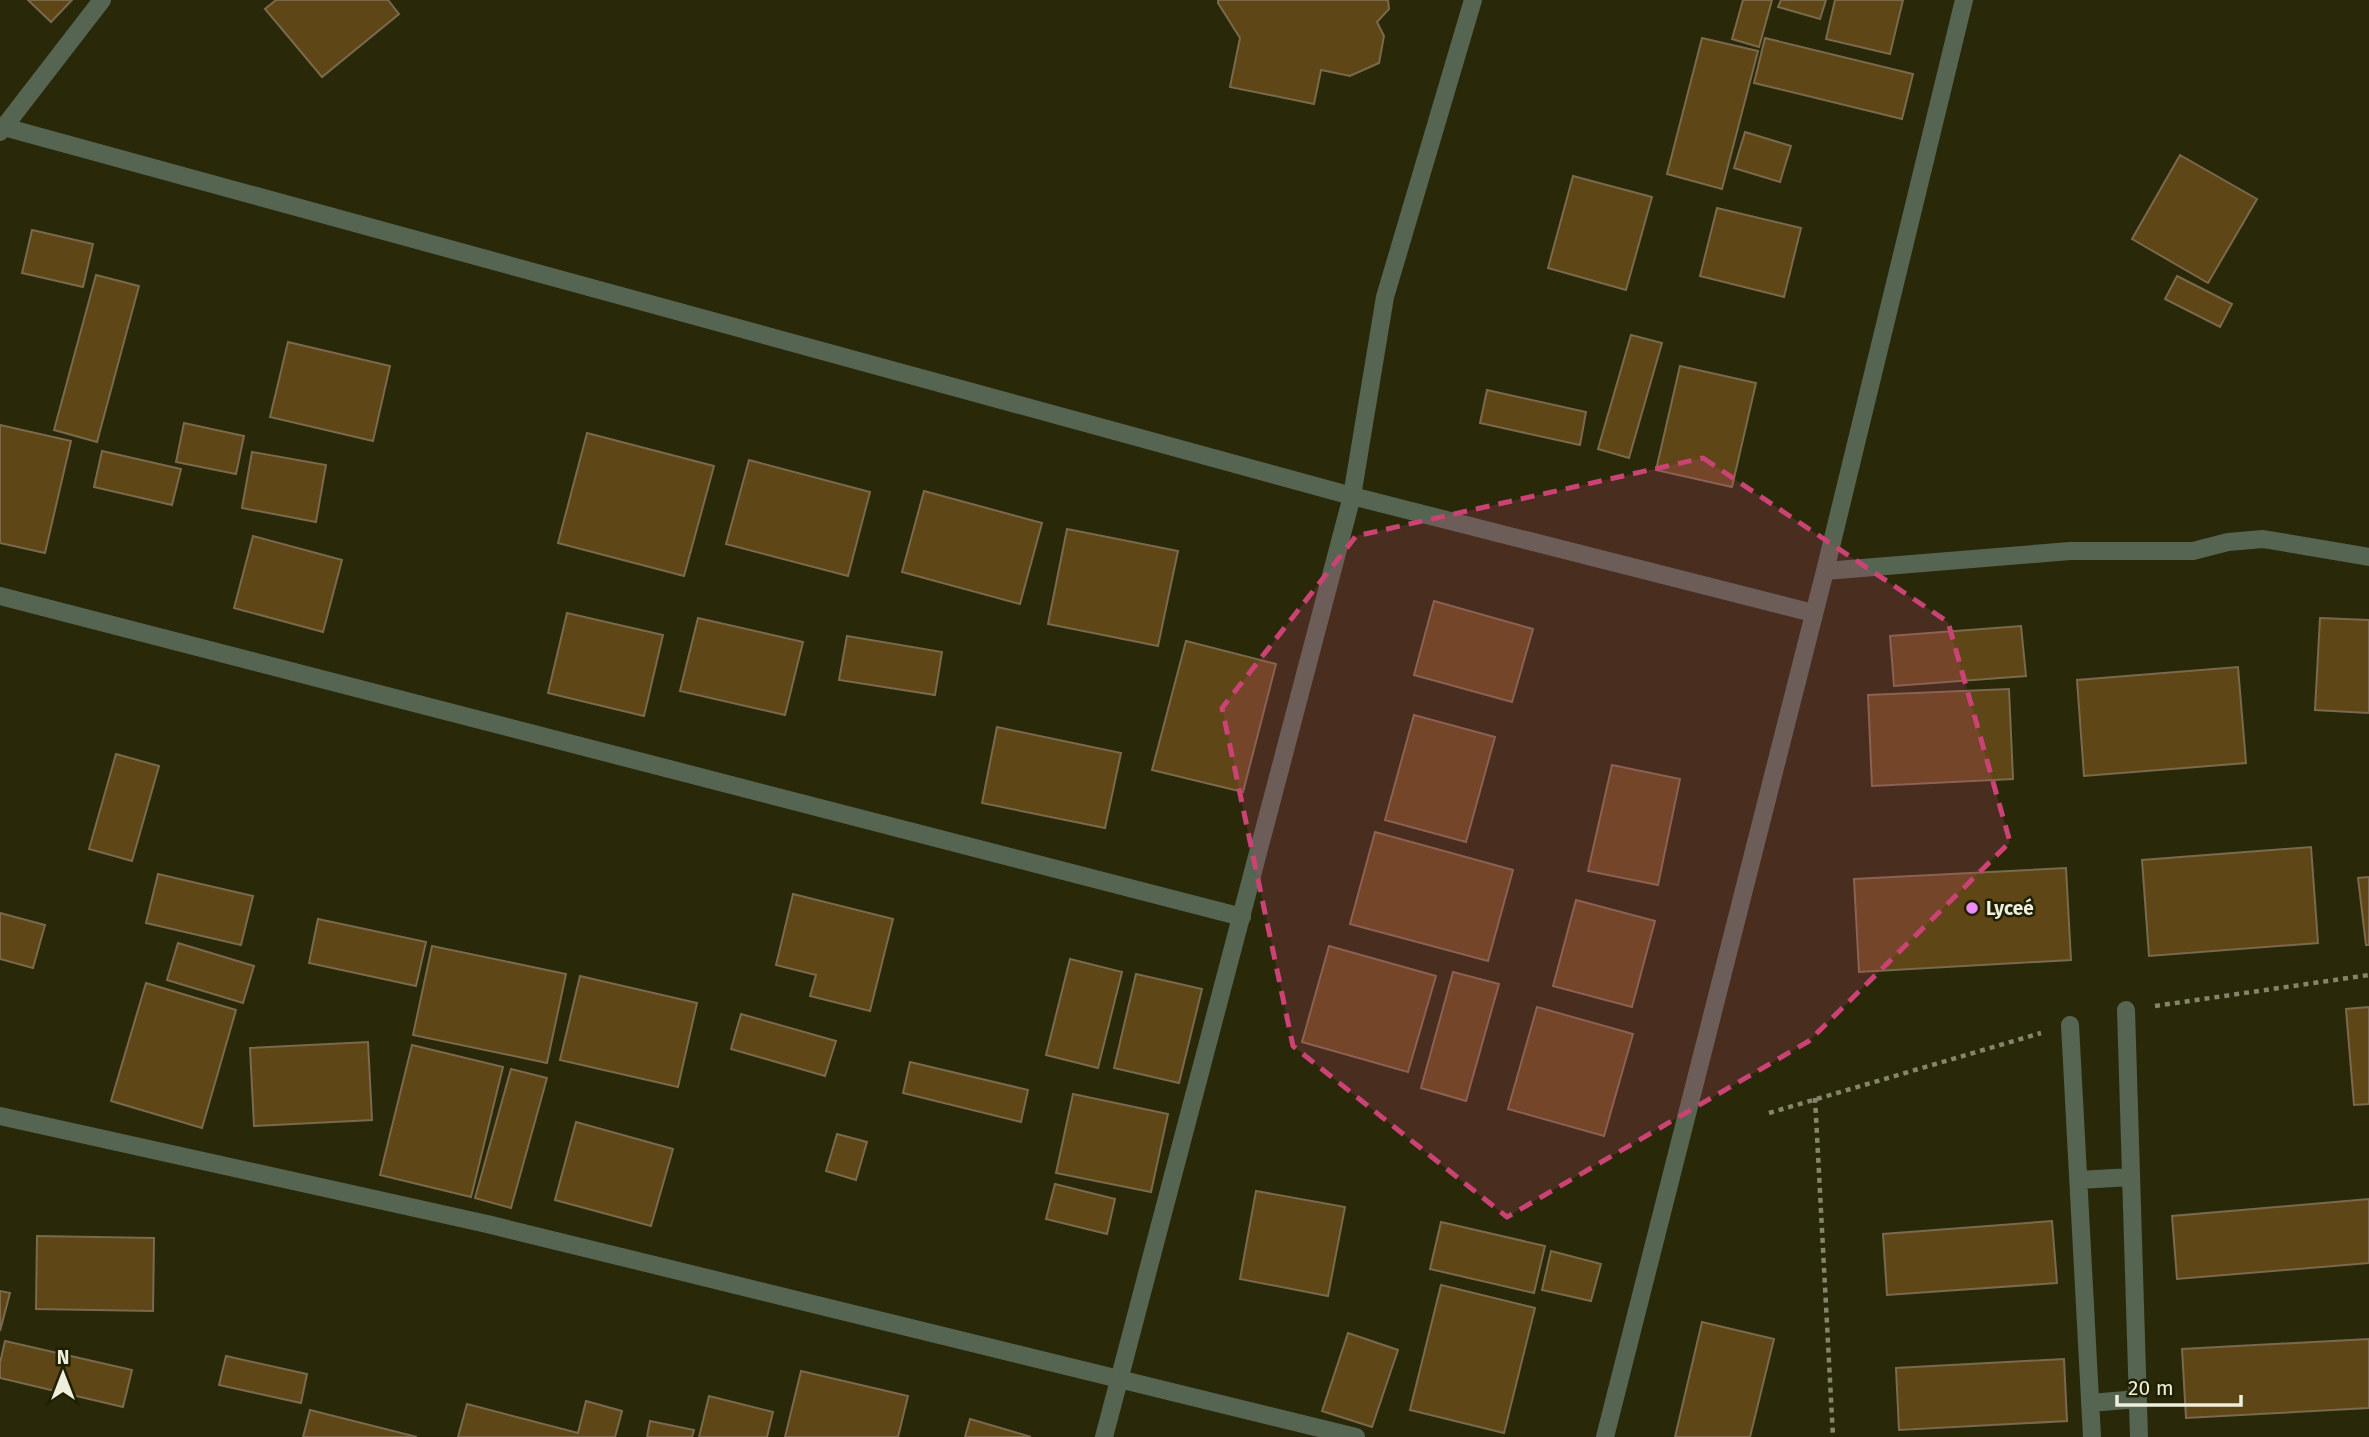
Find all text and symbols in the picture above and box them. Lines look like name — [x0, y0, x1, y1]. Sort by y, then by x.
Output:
place label: Lyceé — [1986, 897, 2034, 920]
marker: Lyceé — [1964, 900, 1980, 916]
north arrow — [28, 1339, 98, 1409]
text: N — [57, 1346, 69, 1369]
scale bar — [2117, 1364, 2241, 1408]
text: 20 m — [2128, 1375, 2174, 1401]

